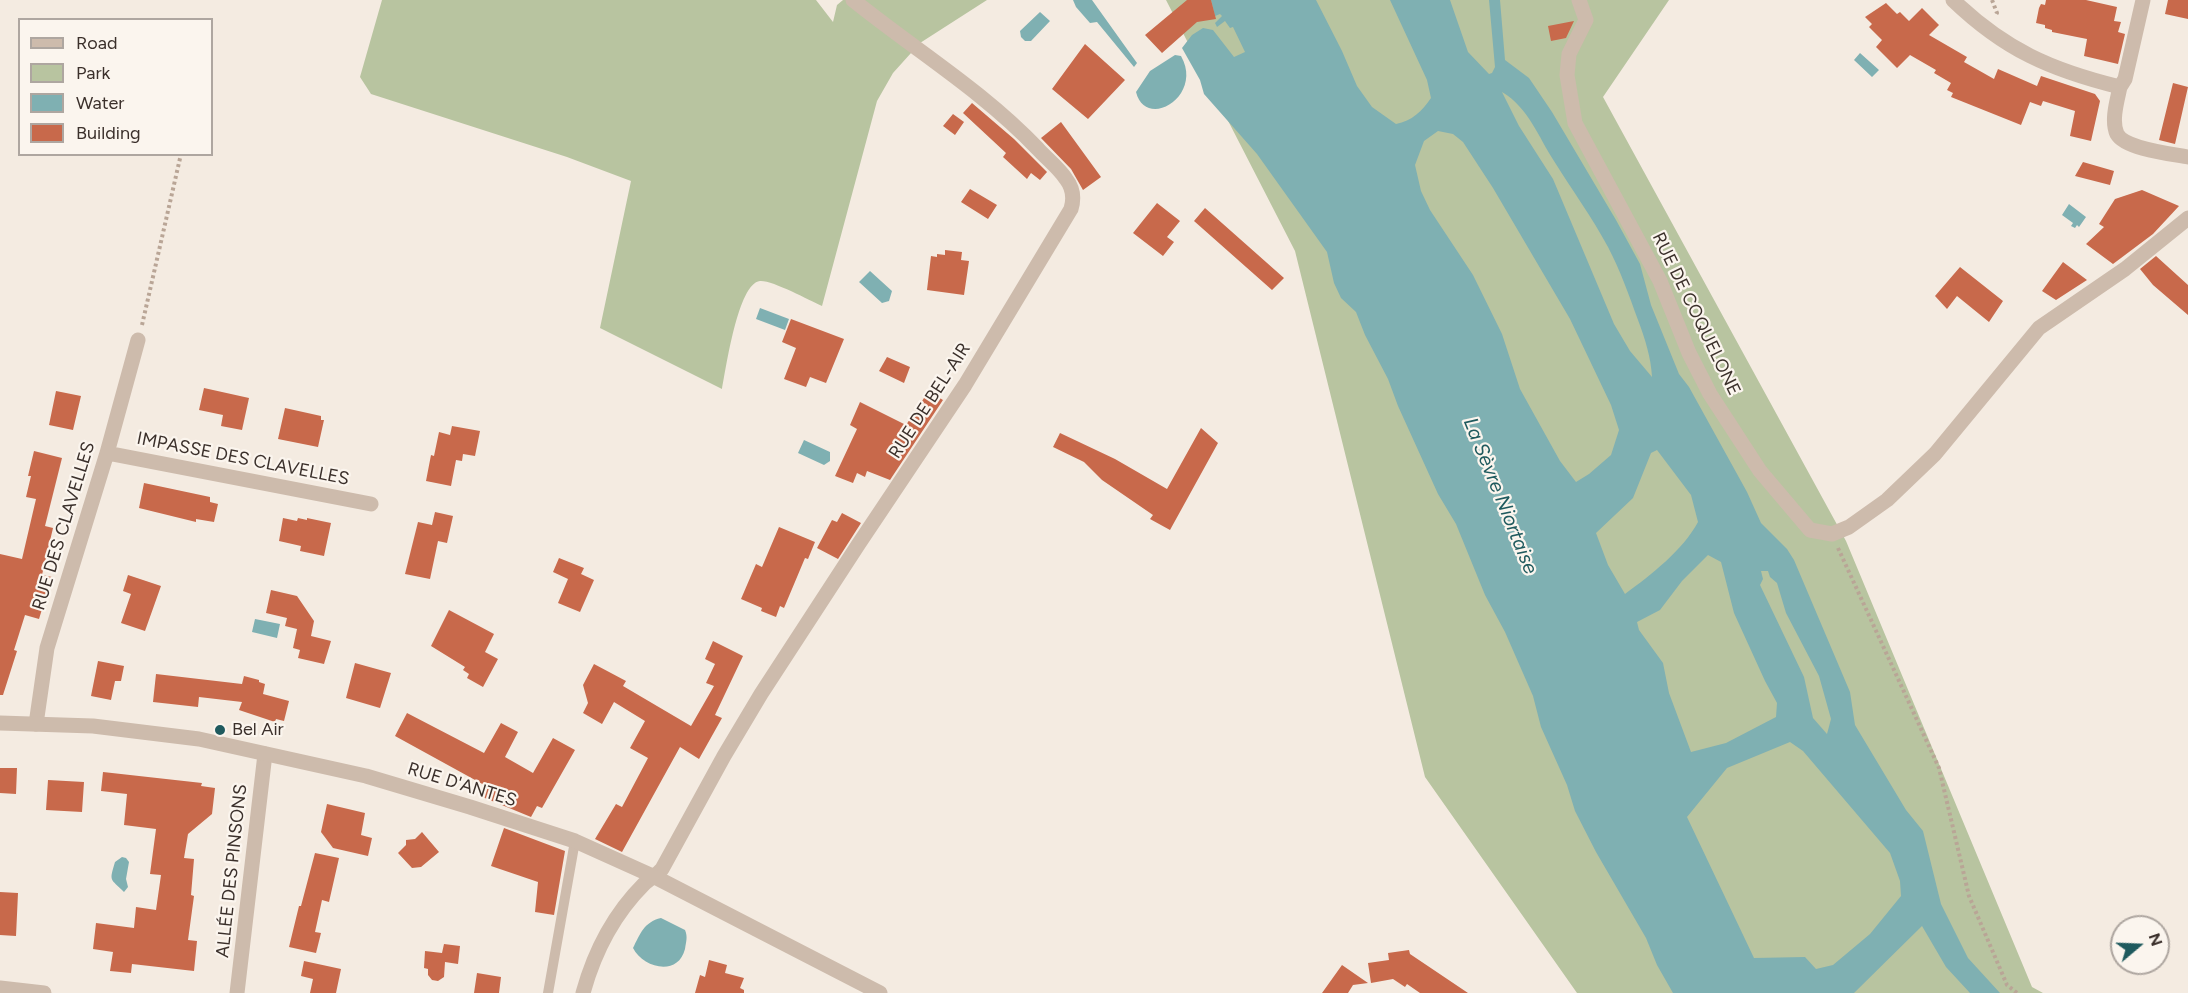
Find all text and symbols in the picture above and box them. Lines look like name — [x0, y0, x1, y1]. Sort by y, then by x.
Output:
legend — [18, 18, 213, 156]
text: Road — [76, 32, 117, 54]
text: Park — [76, 62, 110, 84]
text: Water — [76, 92, 124, 114]
text: Building — [76, 122, 141, 144]
street label: RUE DE COQUELONE — [1647, 229, 1745, 399]
street label: RUE DE BEL-AIR — [885, 339, 975, 463]
water label: La Sèvre Niortaise — [1458, 414, 1542, 578]
street label: IMPASSE DES CLAVELLES — [135, 428, 351, 490]
street label: RUE DES CLAVELLES — [28, 439, 100, 613]
place label: Bel Air — [232, 719, 284, 741]
marker: Bel Air — [213, 723, 227, 737]
street label: RUE D'ANTES — [405, 758, 519, 812]
street label: ALLÉE DES PINSONS — [212, 783, 252, 959]
north arrow — [2110, 915, 2170, 975]
text: N — [2145, 931, 2167, 949]

